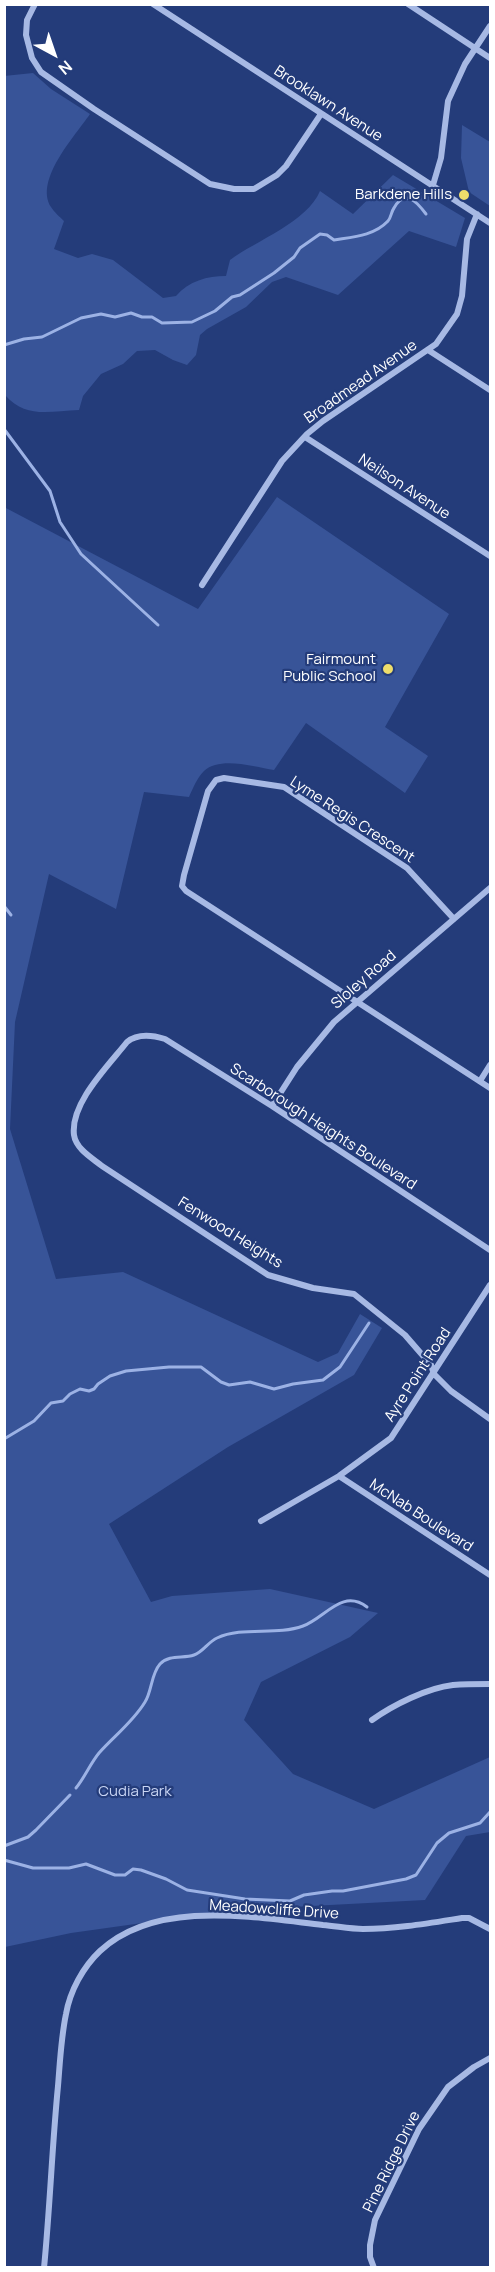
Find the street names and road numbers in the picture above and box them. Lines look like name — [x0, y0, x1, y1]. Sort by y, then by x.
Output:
street label: Brooklawn Avenue — [270, 62, 386, 146]
street label: Broadmead Avenue — [301, 336, 421, 428]
street label: Neilson Avenue — [355, 451, 453, 523]
street label: Lyme Regis Crescent — [286, 773, 418, 867]
street label: Sloley Road — [328, 947, 400, 1013]
street label: Scarborough Heights Boulevard — [226, 1060, 420, 1194]
street label: Fenwood Heights — [174, 1194, 286, 1272]
street label: Ayre Point Road — [381, 1325, 455, 1425]
street label: McNab Boulevard — [366, 1476, 476, 1556]
street label: Meadowcliffe Drive — [209, 1896, 339, 1924]
street label: Pine Ridge Drive — [360, 2108, 424, 2216]

